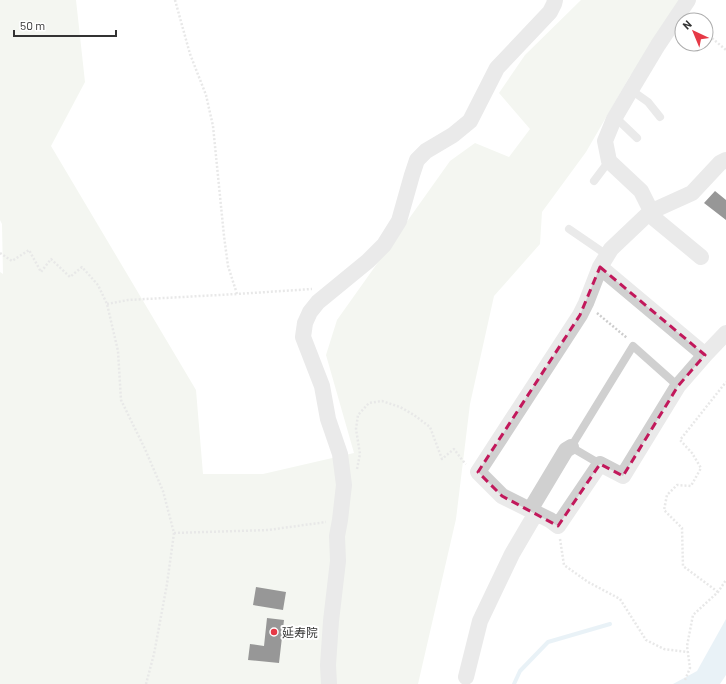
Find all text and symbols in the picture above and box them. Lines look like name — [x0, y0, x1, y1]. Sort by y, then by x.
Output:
scale bar — [14, 12, 116, 38]
north arrow — [674, 12, 714, 52]
text: N — [680, 17, 694, 32]
text: 50 m — [20, 18, 45, 32]
place label: 延寿院 — [282, 625, 318, 639]
marker: 延寿院 — [269, 627, 279, 637]

